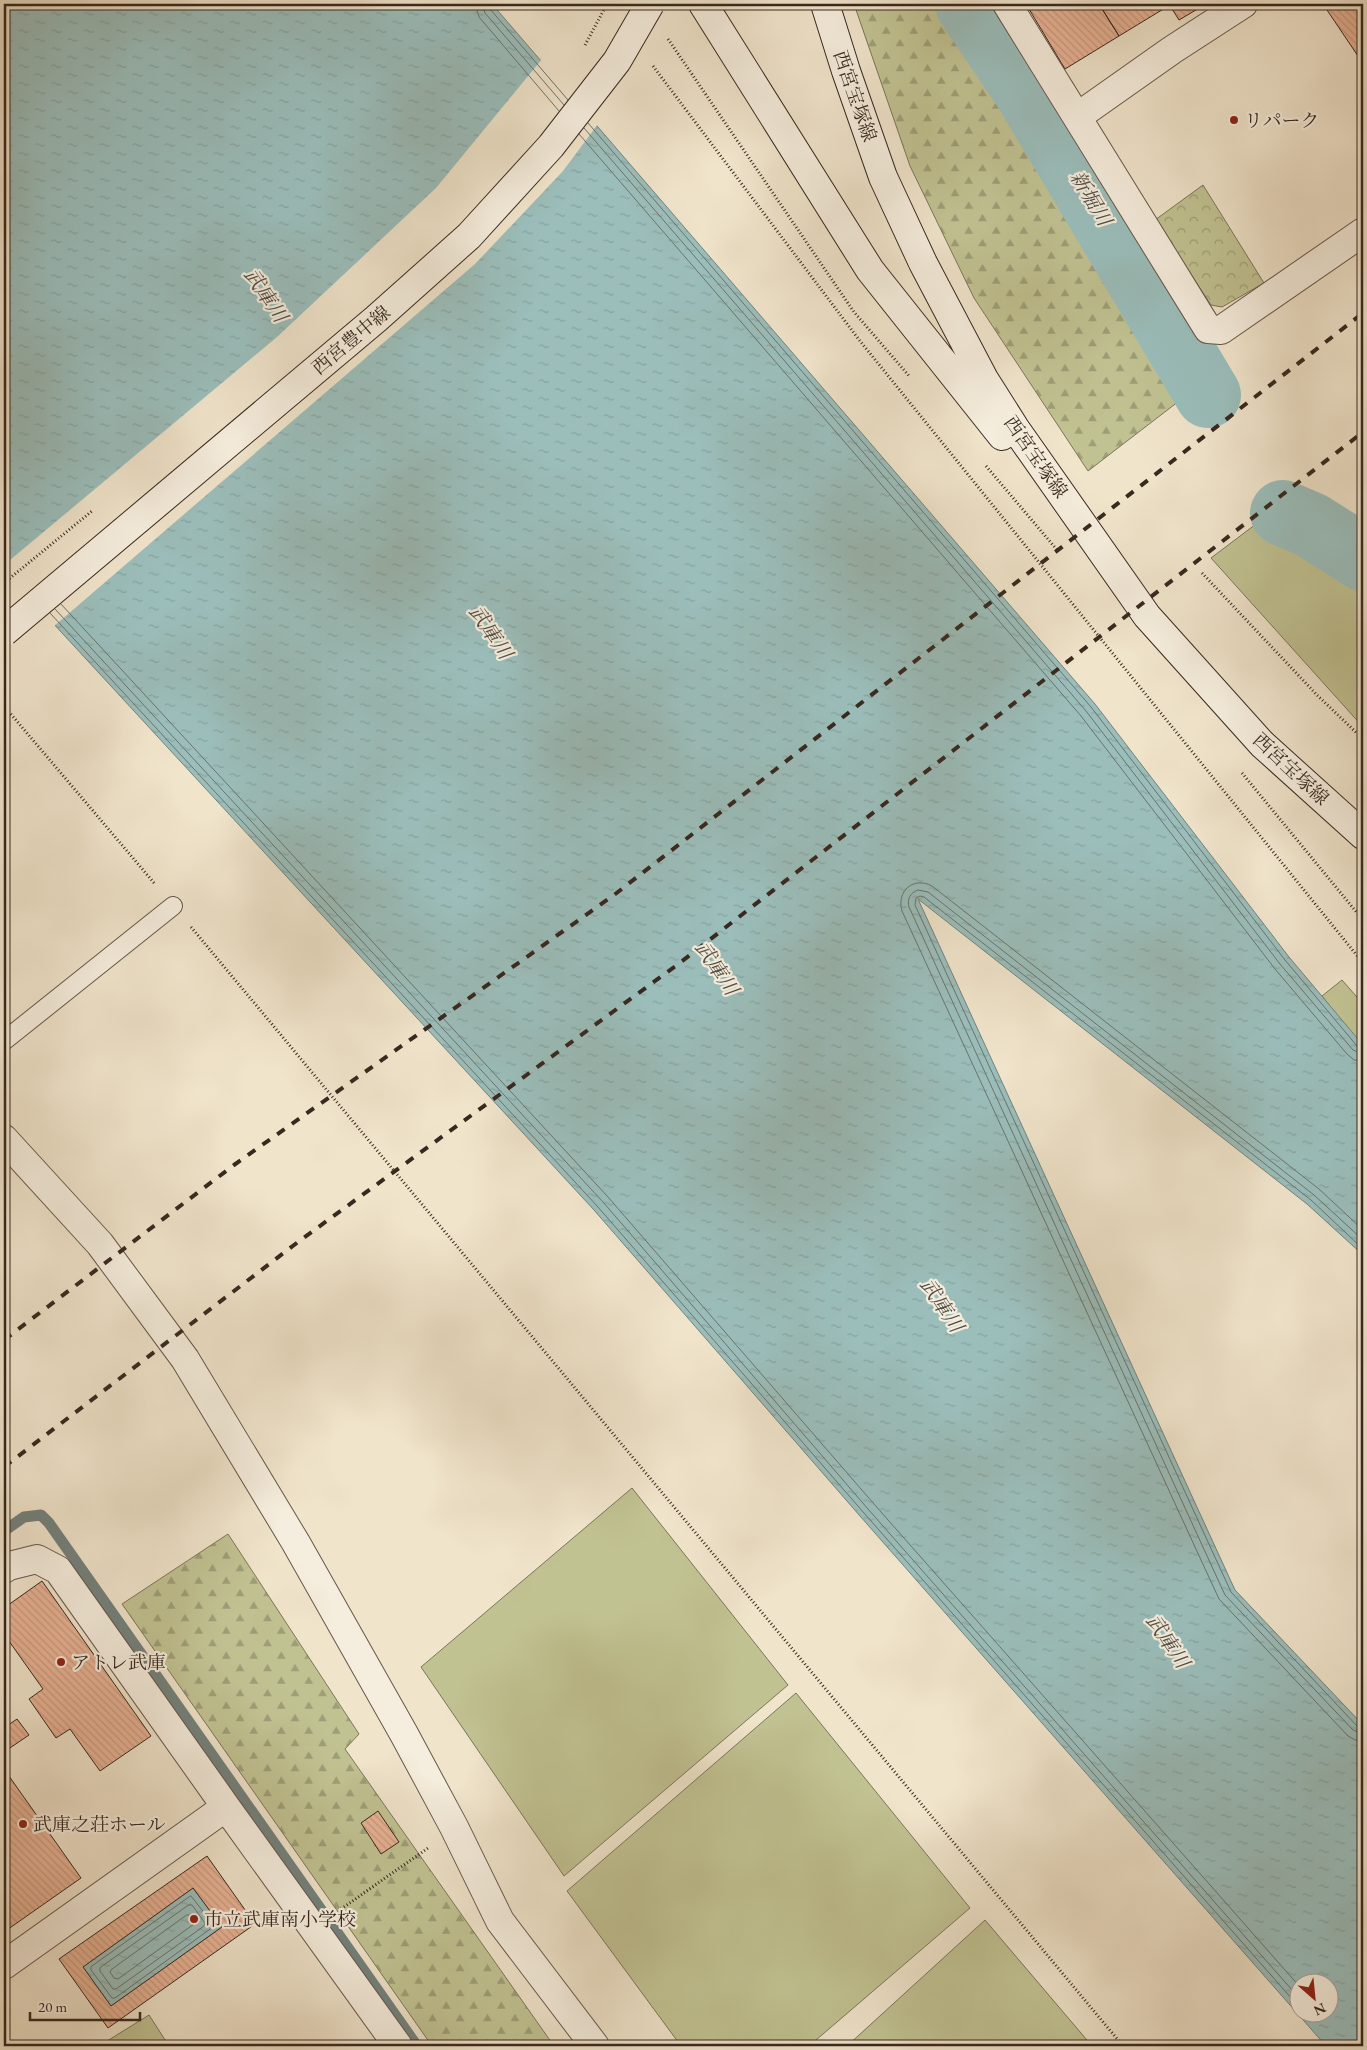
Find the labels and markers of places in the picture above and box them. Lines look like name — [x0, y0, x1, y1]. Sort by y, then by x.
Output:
place label: リパーク — [1244, 108, 1319, 133]
marker: リパーク — [1228, 114, 1240, 126]
place label: アトレ武庫 — [71, 1650, 166, 1675]
marker: アトレ武庫 — [55, 1656, 67, 1668]
place label: 武庫之荘ホール — [33, 1812, 166, 1837]
marker: 武庫之荘ホール — [17, 1818, 29, 1830]
place label: 市立武庫南小学校 — [204, 1907, 356, 1932]
marker: 市立武庫南小学校 — [188, 1913, 200, 1925]

